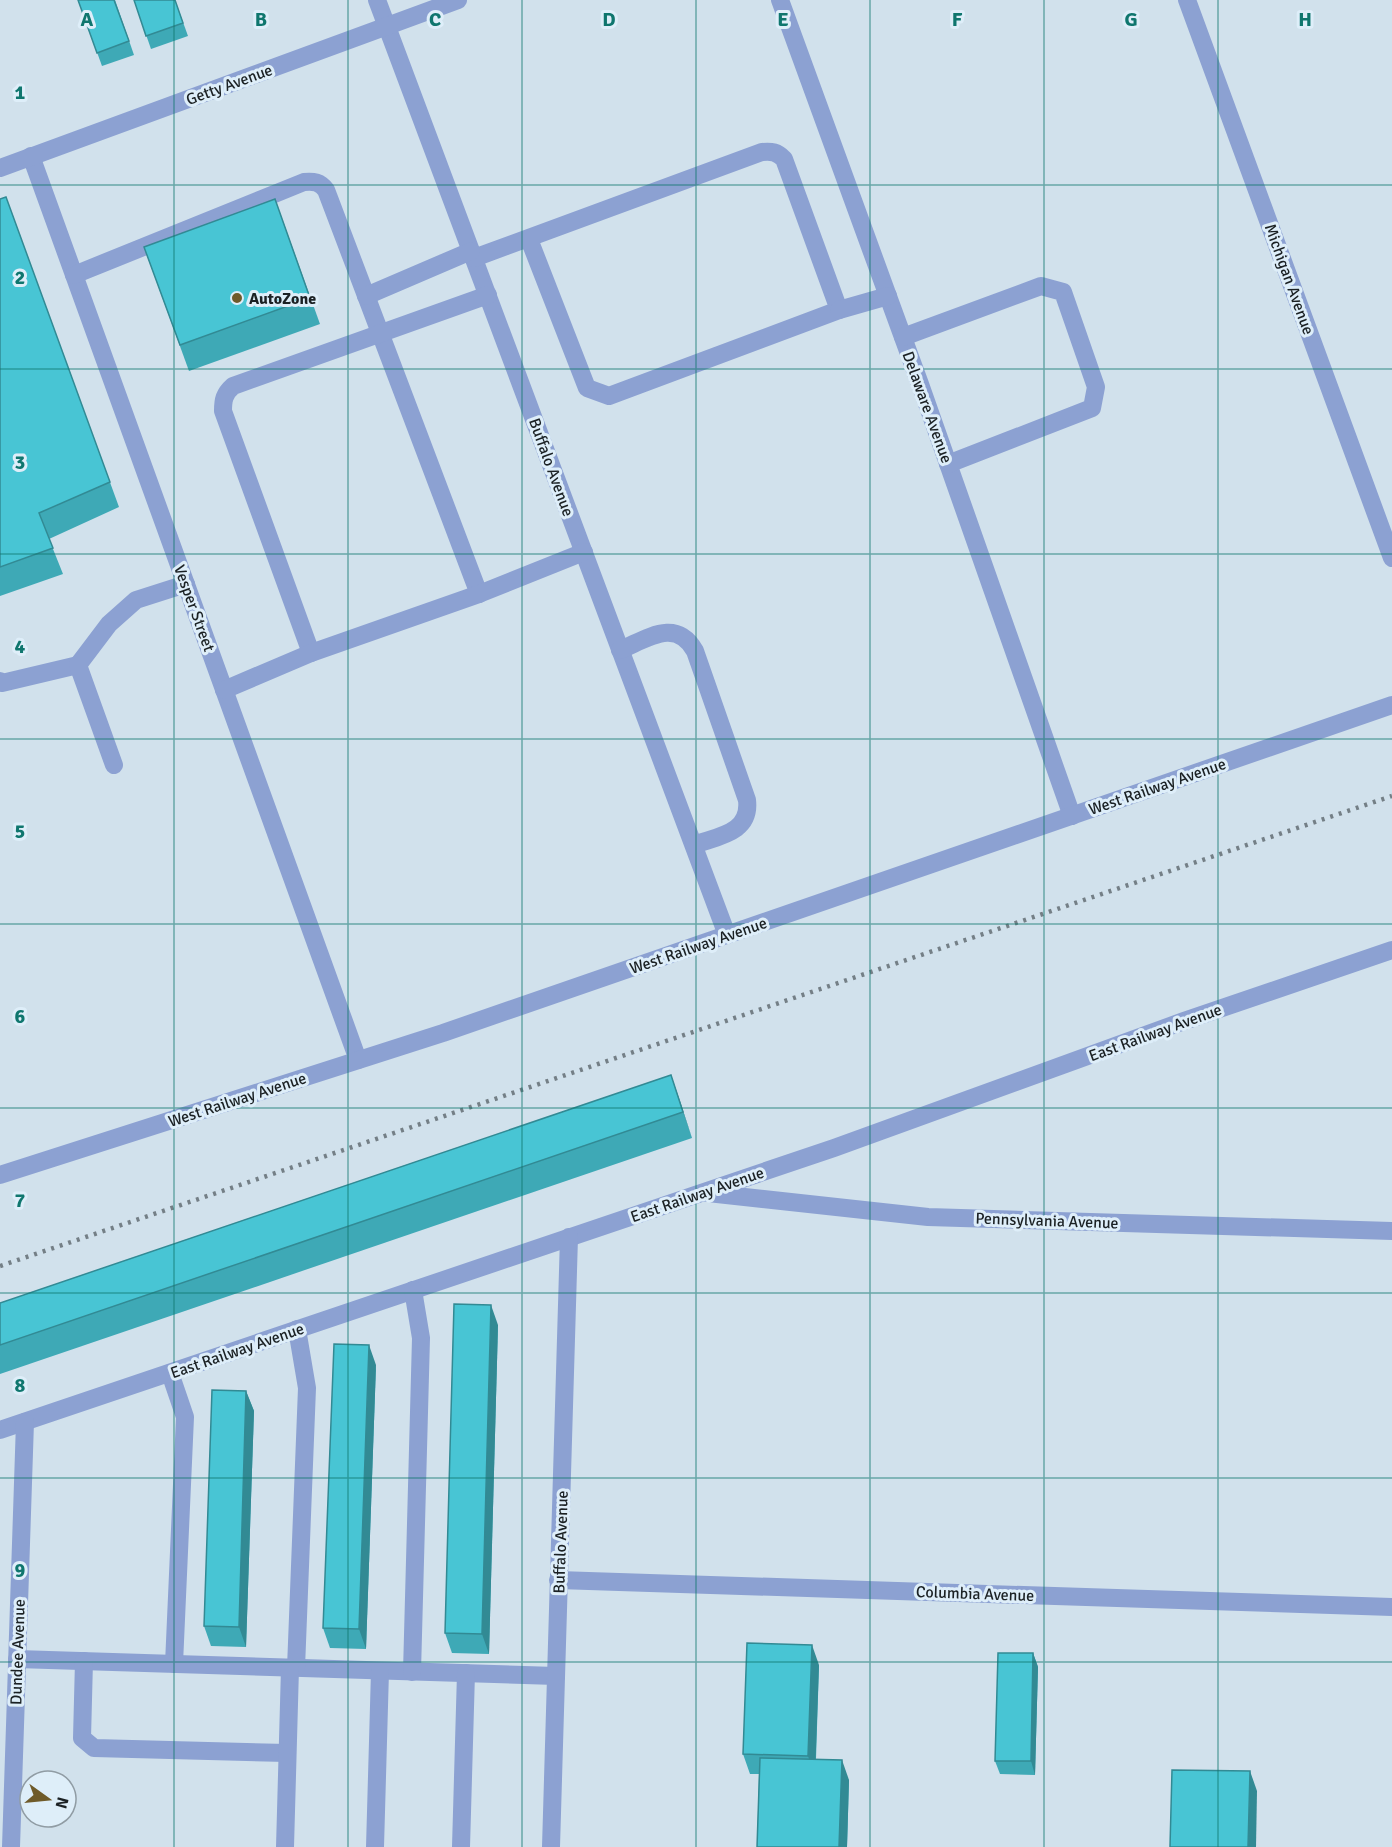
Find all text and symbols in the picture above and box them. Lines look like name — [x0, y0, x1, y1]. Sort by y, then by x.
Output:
text: A — [81, 7, 94, 32]
text: B — [255, 7, 267, 32]
text: C — [429, 7, 441, 32]
text: D — [602, 7, 616, 32]
text: E — [777, 7, 789, 32]
text: F — [952, 7, 963, 32]
text: G — [1124, 7, 1138, 32]
text: H — [1298, 7, 1312, 32]
street label: Getty Avenue — [183, 60, 275, 110]
text: 1 — [15, 80, 26, 105]
street label: Michigan Avenue — [1260, 221, 1318, 338]
text: 2 — [15, 265, 25, 290]
place label: AutoZone — [249, 289, 316, 309]
marker: AutoZone — [230, 291, 244, 305]
street label: Delaware Avenue — [898, 349, 957, 466]
street label: Buffalo Avenue — [524, 415, 578, 519]
text: 3 — [15, 450, 25, 475]
street label: Vesper Street — [169, 562, 219, 655]
text: 4 — [15, 634, 26, 659]
street label: West Railway Avenue — [1086, 754, 1229, 820]
text: 5 — [15, 819, 25, 844]
street label: West Railway Avenue — [627, 913, 770, 979]
street label: East Railway Avenue — [1086, 1000, 1225, 1066]
text: 6 — [15, 1004, 26, 1029]
street label: West Railway Avenue — [166, 1068, 309, 1132]
street label: East Railway Avenue — [628, 1163, 767, 1227]
text: 7 — [15, 1188, 26, 1213]
street label: Pennsylvania Avenue — [975, 1209, 1119, 1233]
street label: East Railway Avenue — [168, 1319, 307, 1383]
text: 8 — [15, 1373, 26, 1398]
street label: Buffalo Avenue — [549, 1490, 573, 1594]
text: 9 — [15, 1558, 26, 1583]
street label: Columbia Avenue — [915, 1582, 1034, 1606]
street label: Dundee Avenue — [6, 1599, 30, 1705]
north arrow — [18, 1769, 78, 1829]
text: N — [50, 1795, 73, 1811]

